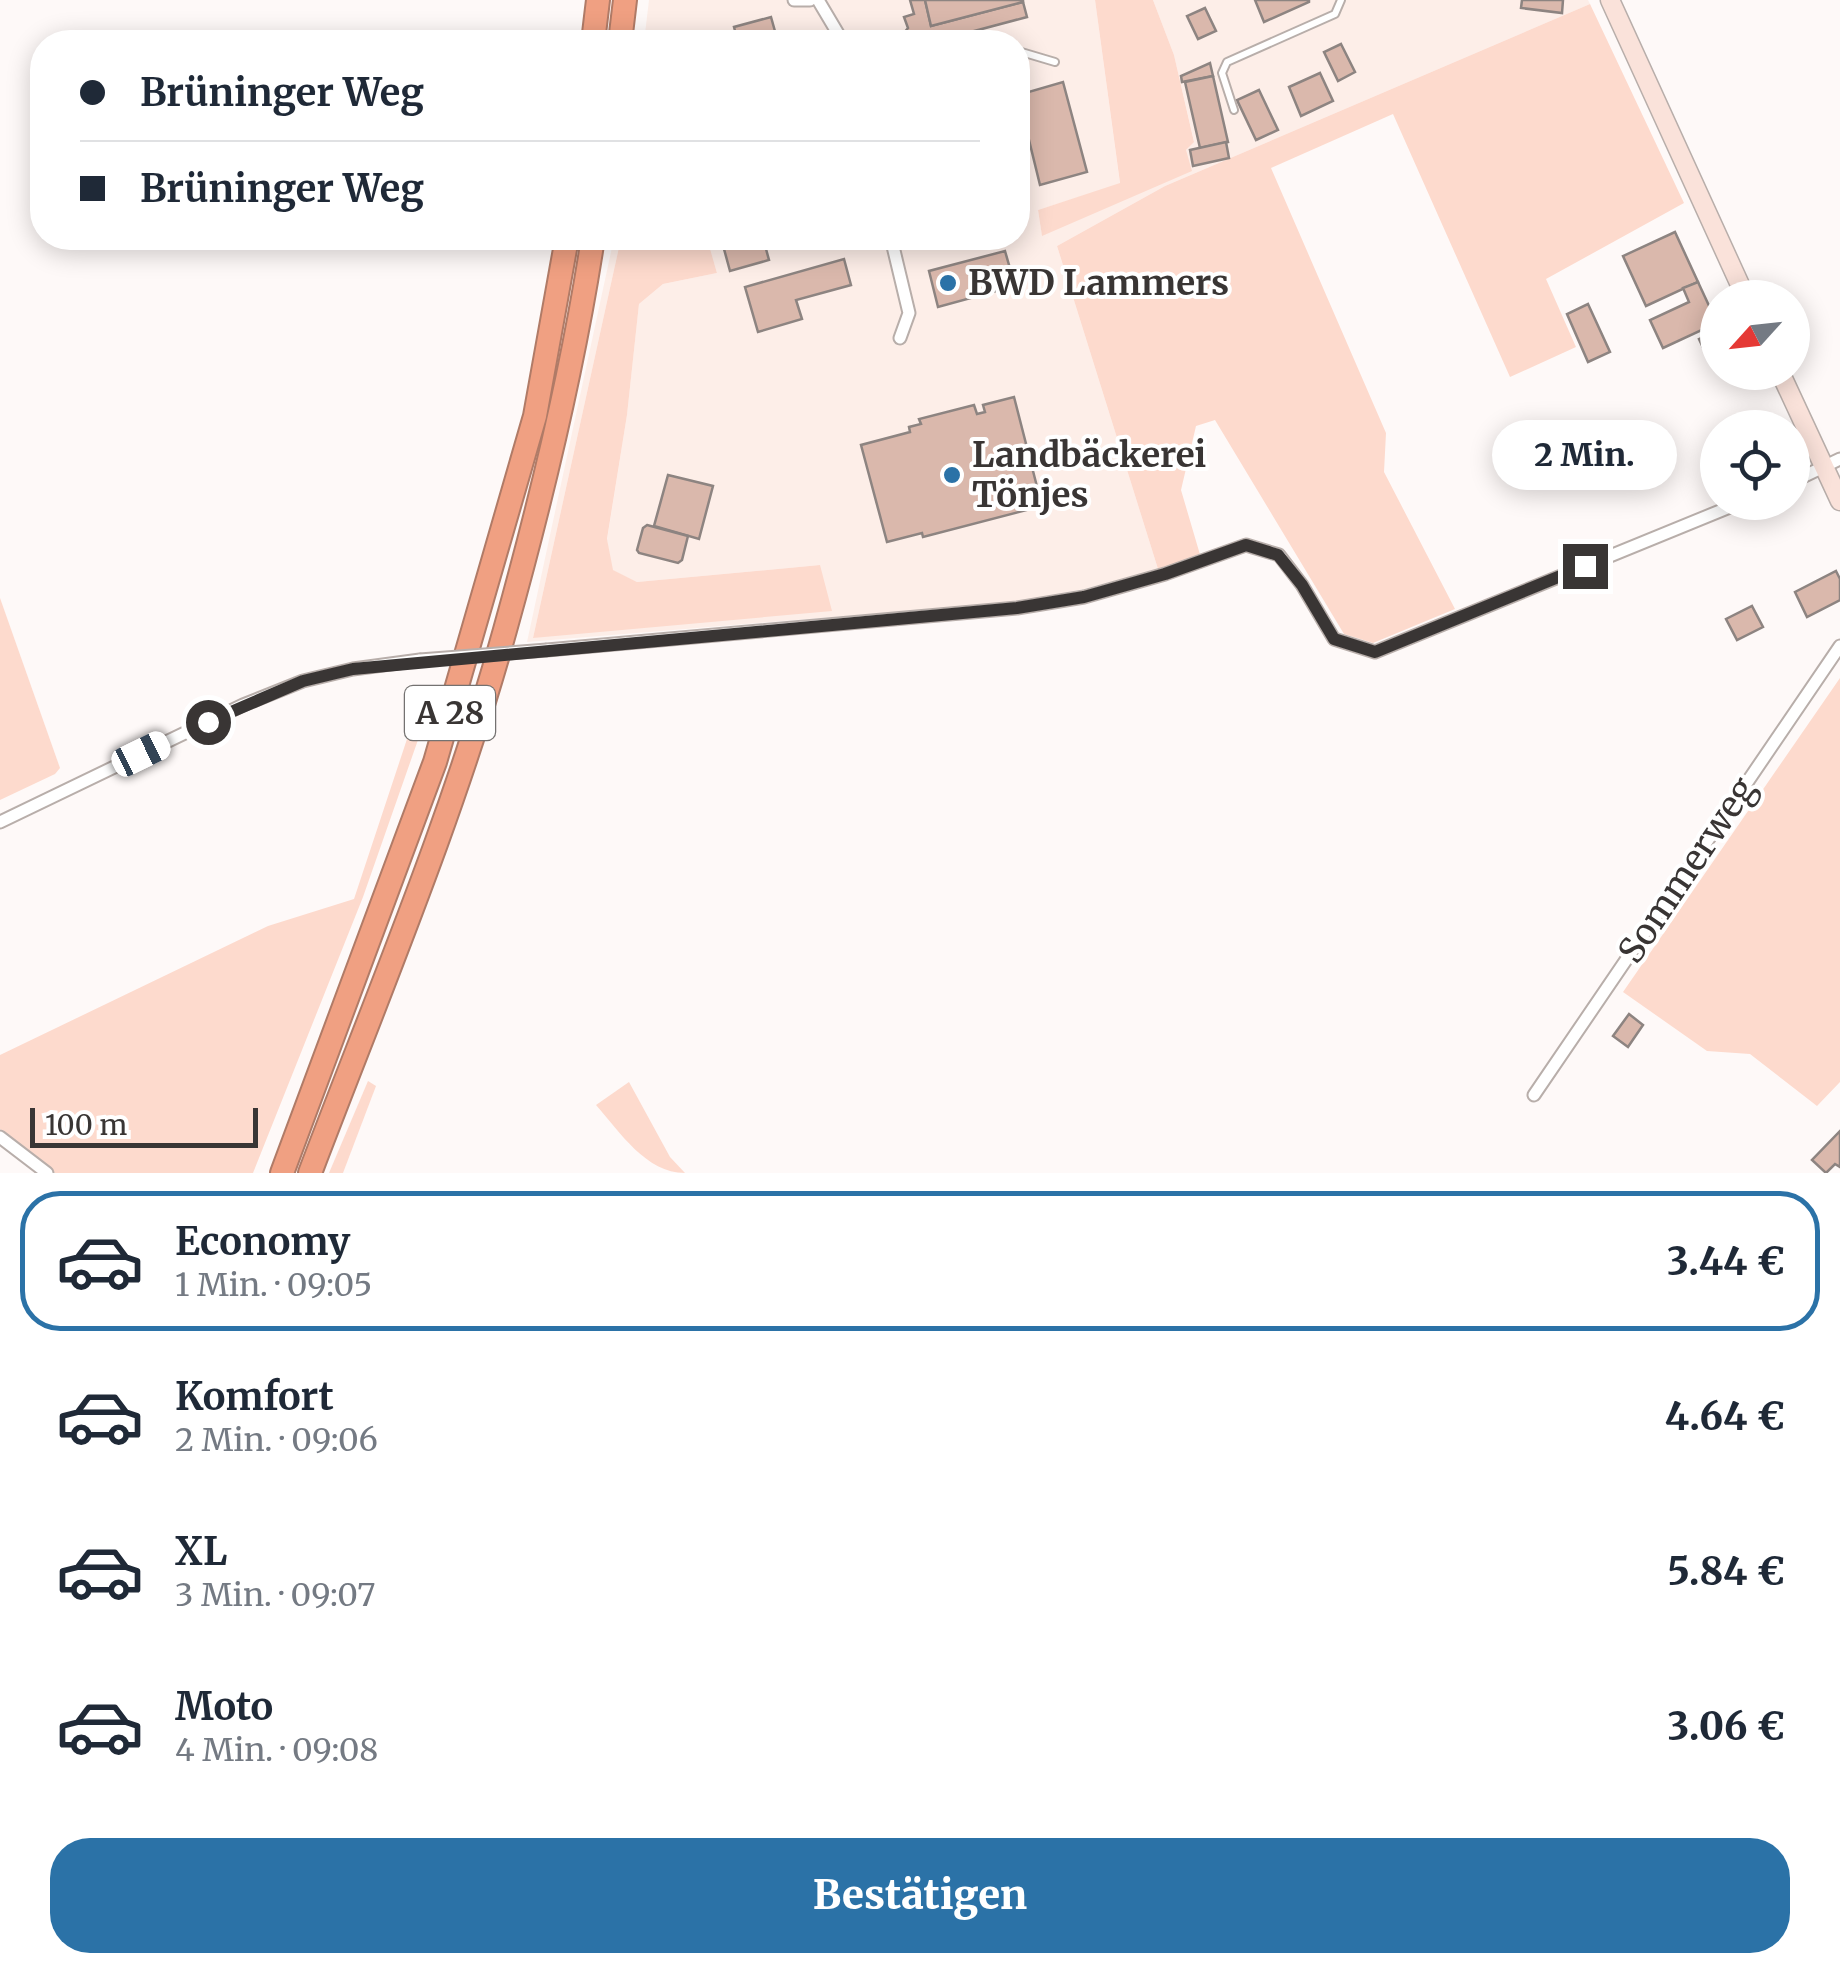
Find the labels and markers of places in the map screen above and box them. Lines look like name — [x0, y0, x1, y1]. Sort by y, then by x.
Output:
place label: BWD Lammers — [968, 261, 1229, 305]
marker: BWD Lammers — [937, 272, 959, 294]
place label: Landbäckerei Tönjes — [972, 433, 1206, 517]
marker: Landbäckerei Tönjes — [941, 464, 963, 486]

